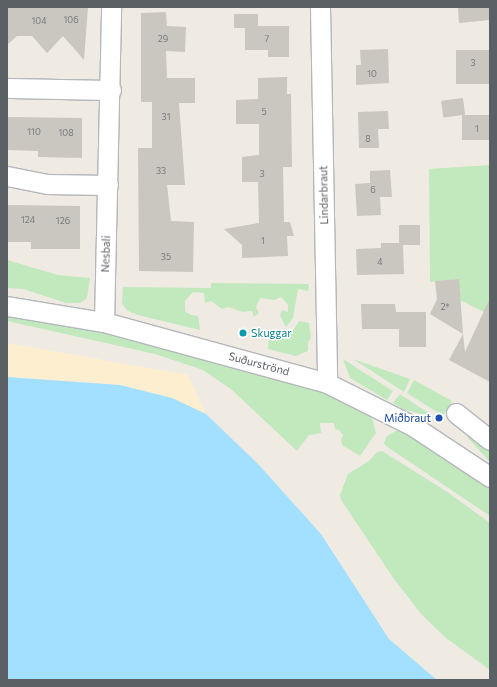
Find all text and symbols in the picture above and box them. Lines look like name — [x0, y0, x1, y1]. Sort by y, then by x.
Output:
house number: 106 — [63, 15, 79, 25]
house number: 104 — [31, 16, 47, 26]
house number: 29 — [158, 34, 168, 44]
house number: 7 — [265, 34, 269, 44]
house number: 3 — [470, 58, 476, 68]
house number: 10 — [367, 69, 377, 79]
house number: 5 — [261, 107, 267, 117]
house number: 31 — [162, 112, 170, 122]
house number: 1 — [475, 124, 479, 134]
house number: 110 — [27, 127, 41, 137]
house number: 108 — [58, 128, 74, 138]
house number: 8 — [365, 134, 371, 144]
street label: Lindarbraut — [317, 165, 331, 225]
house number: 33 — [156, 166, 166, 176]
house number: 3 — [259, 169, 265, 179]
house number: 6 — [370, 185, 376, 195]
house number: 124 — [21, 215, 35, 225]
house number: 126 — [56, 216, 70, 226]
street label: Nesbali — [99, 235, 113, 273]
house number: 1 — [261, 236, 265, 246]
house number: 35 — [161, 252, 171, 262]
house number: 4 — [377, 257, 383, 267]
house number: 2* — [440, 302, 450, 312]
place label: Skuggar — [251, 326, 292, 340]
marker: Skuggar — [238, 328, 248, 338]
street label: Suðurströnd — [227, 350, 291, 378]
place label: Miðbraut — [384, 411, 431, 425]
marker: Miðbraut — [434, 413, 444, 423]

